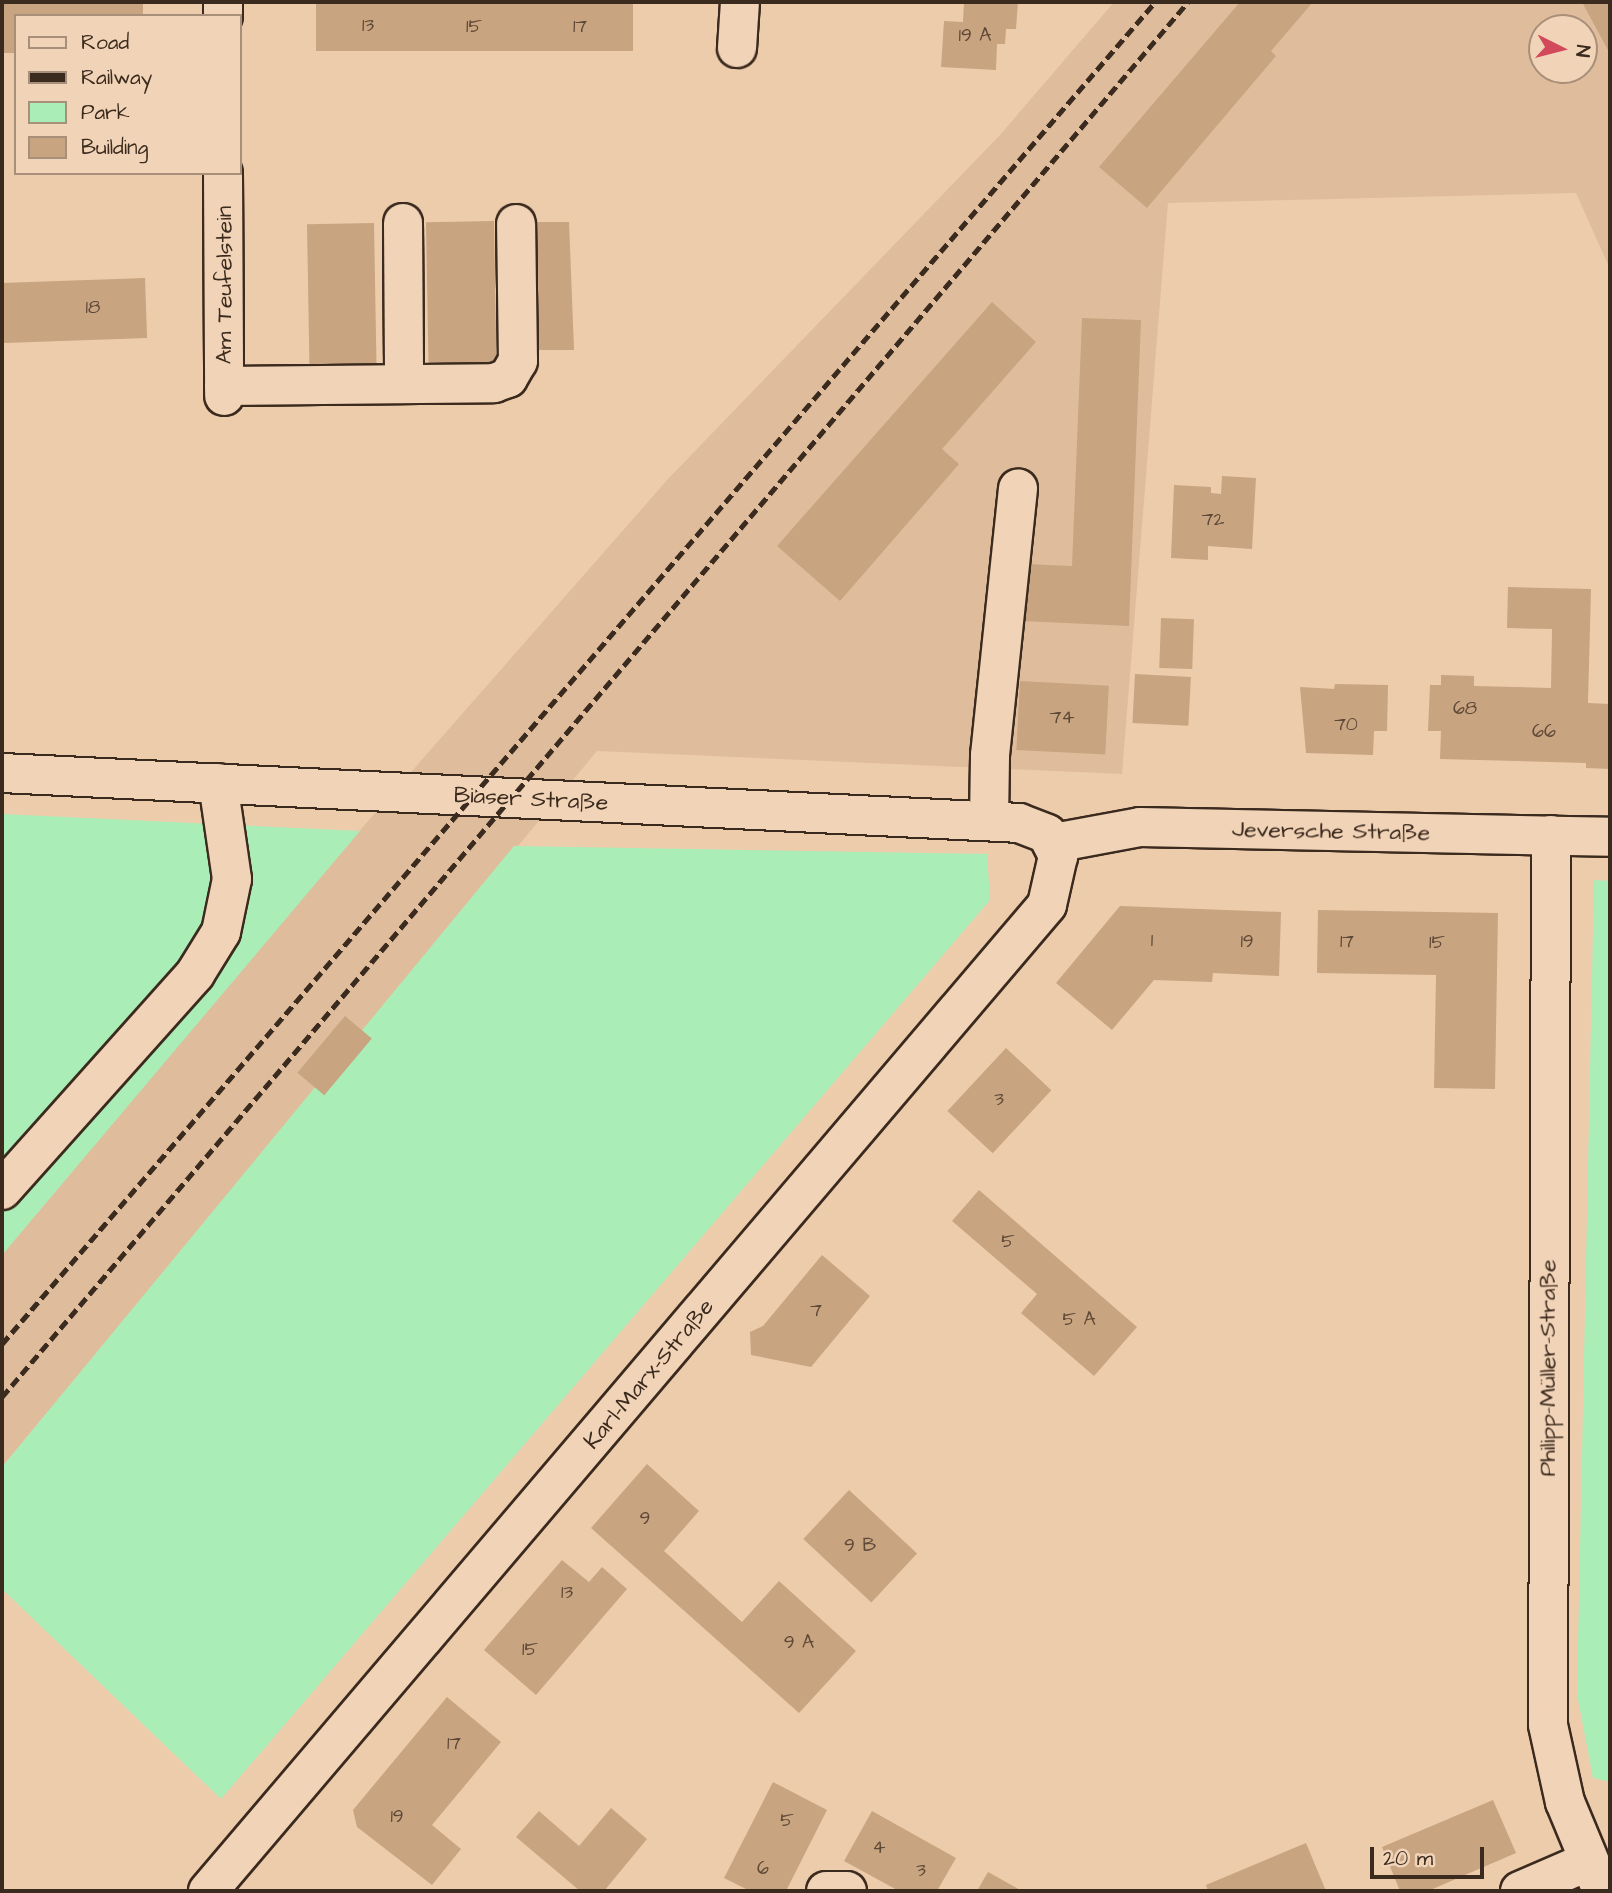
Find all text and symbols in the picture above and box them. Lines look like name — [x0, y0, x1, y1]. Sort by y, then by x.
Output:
legend — [14, 14, 242, 175]
north arrow — [1528, 14, 1598, 84]
house number: 13 — [362, 15, 374, 37]
house number: 15 — [466, 16, 482, 38]
house number: 17 — [573, 16, 587, 38]
house number: 19 A — [958, 25, 992, 47]
text: Road — [81, 28, 129, 57]
text: N — [1568, 44, 1596, 58]
text: Railway — [81, 63, 152, 92]
text: Park — [81, 98, 130, 127]
text: Building — [81, 133, 148, 162]
street label: Am Teufelstein — [210, 206, 238, 364]
house number: 18 — [86, 297, 100, 319]
house number: 72 — [1202, 509, 1224, 531]
house number: 68 — [1453, 698, 1477, 720]
house number: 74 — [1050, 707, 1074, 729]
house number: 70 — [1334, 714, 1358, 736]
house number: 66 — [1532, 721, 1556, 743]
street label: Biaser Straße — [453, 781, 609, 817]
street label: Jeversche Straße — [1232, 815, 1430, 847]
house number: 1 — [1151, 930, 1153, 952]
house number: 19 — [1240, 931, 1254, 953]
house number: 17 — [1340, 931, 1354, 953]
house number: 15 — [1429, 932, 1445, 954]
house number: 3 — [994, 1089, 1004, 1111]
house number: 5 — [1001, 1231, 1015, 1253]
street label: Philipp-Müller-Straße — [1534, 1260, 1562, 1476]
street label: Karl-Marx-Straße — [578, 1293, 720, 1455]
house number: 7 — [810, 1300, 822, 1322]
house number: 5 A — [1062, 1309, 1096, 1331]
house number: 9 — [640, 1508, 650, 1530]
house number: 9 B — [844, 1535, 876, 1557]
house number: 13 — [561, 1582, 573, 1604]
house number: 9 A — [784, 1632, 814, 1654]
house number: 15 — [522, 1639, 538, 1661]
house number: 17 — [447, 1733, 461, 1755]
house number: 19 — [390, 1806, 404, 1828]
house number: 5 — [780, 1810, 794, 1832]
scale bar — [1374, 1834, 1488, 1878]
house number: 4 — [873, 1837, 885, 1859]
text: 20 m — [1383, 1844, 1433, 1873]
house number: 6 — [757, 1858, 769, 1880]
house number: 3 — [916, 1860, 926, 1882]

